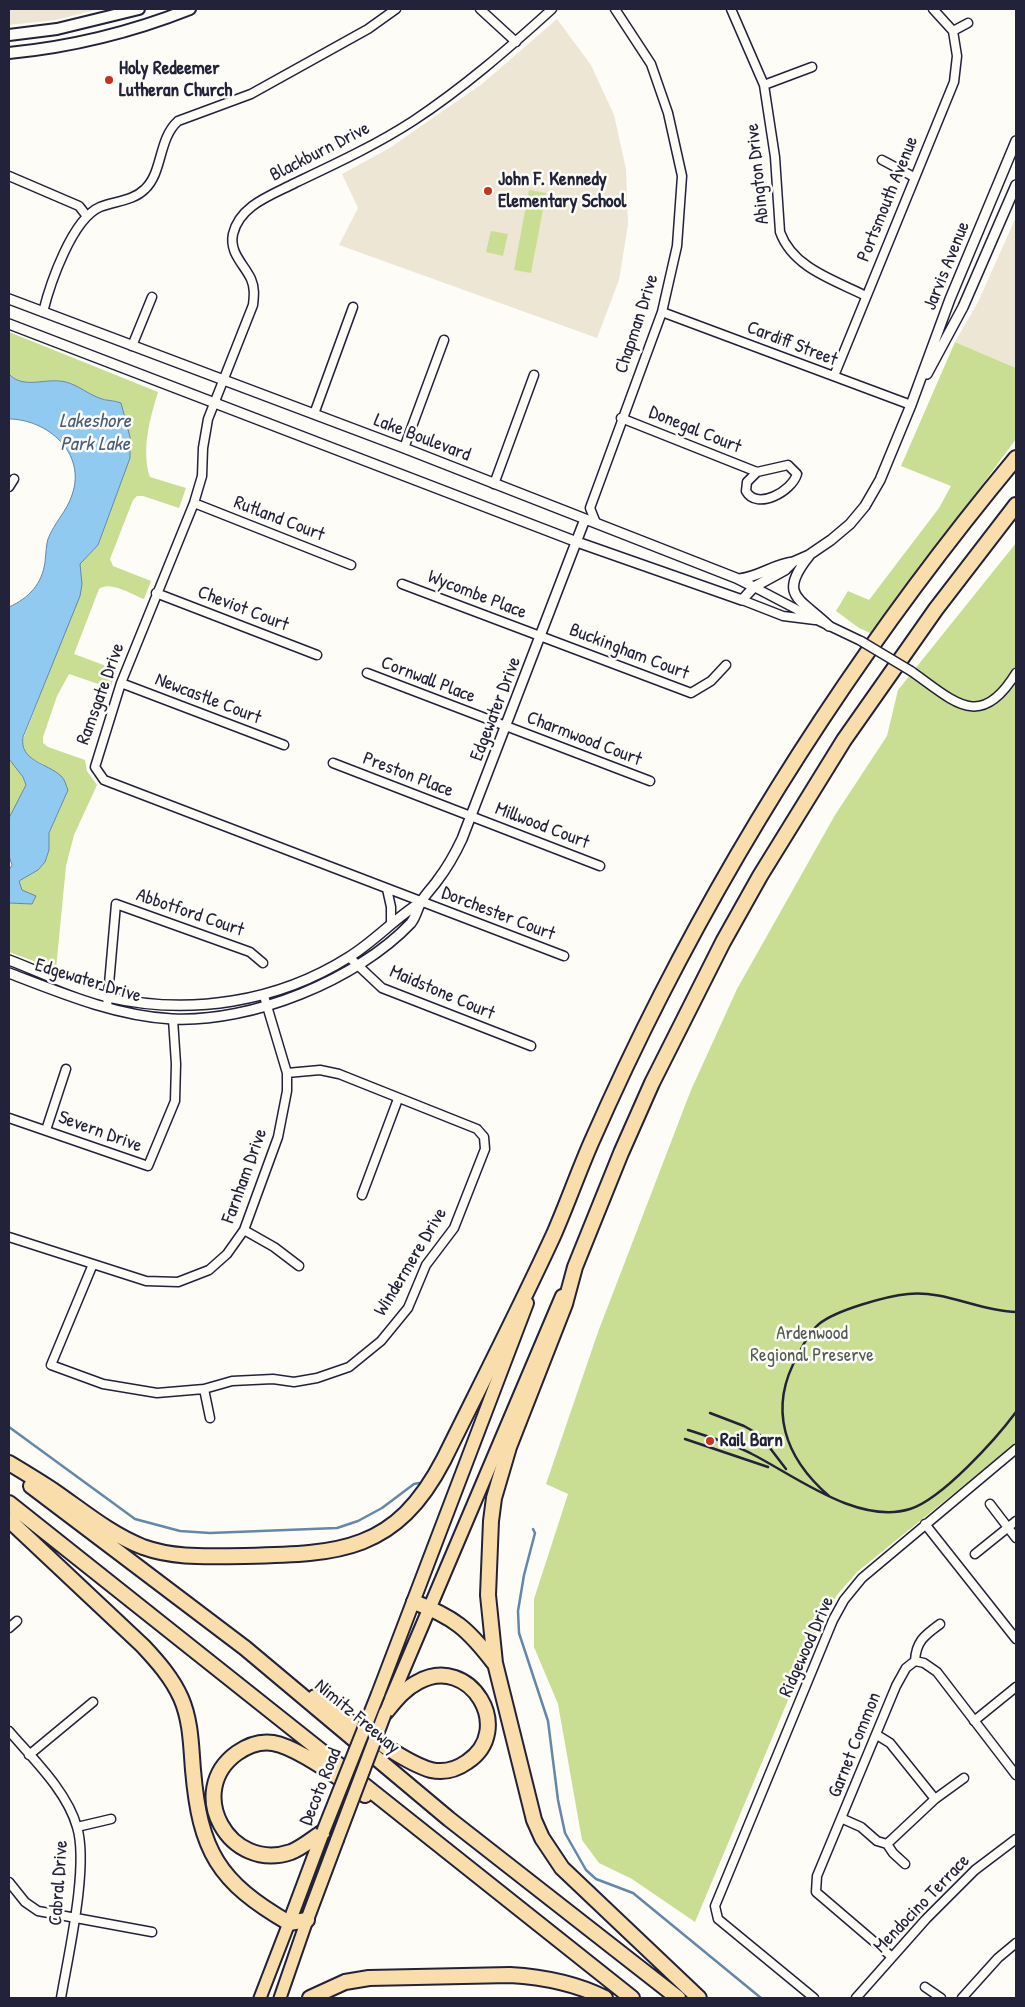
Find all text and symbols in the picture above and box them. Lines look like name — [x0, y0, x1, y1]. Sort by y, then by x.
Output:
place label: Holy Redeemer Lutheran Church — [119, 58, 232, 102]
marker: Holy Redeemer Lutheran Church — [103, 74, 115, 86]
street label: Blackburn Drive — [266, 117, 374, 187]
street label: Abington Drive — [741, 122, 775, 226]
street label: Portsmouth Avenue — [852, 133, 924, 265]
place label: John F. Kennedy Elementary School — [498, 169, 626, 213]
marker: John F. Kennedy Elementary School — [482, 185, 494, 197]
street label: Jarvis Avenue — [919, 218, 975, 314]
street label: Chapman Drive — [610, 271, 664, 377]
street label: Cardiff Street — [743, 316, 841, 372]
street label: Donegal Court — [645, 401, 745, 459]
street label: Lake Boulevard — [370, 409, 474, 467]
water label: Lakeshore Park Lake — [59, 410, 131, 457]
street label: Rutland Court — [230, 491, 328, 547]
street label: Wycombe Place — [424, 566, 530, 624]
street label: Cheviot Court — [194, 581, 292, 637]
street label: Buckingham Court — [566, 619, 692, 685]
street label: Ramsgate Drive — [72, 640, 130, 748]
street label: Cornwall Place — [378, 652, 478, 708]
street label: Edgewater Drive — [466, 654, 526, 764]
street label: Newcastle Court — [152, 668, 264, 730]
street label: Charmwood Court — [523, 707, 645, 771]
street label: Preston Place — [360, 747, 456, 803]
street label: Millwood Court — [492, 798, 592, 854]
street label: Dorchester Court — [438, 882, 558, 946]
street label: Abbotford Court — [133, 884, 247, 942]
street label: Edgewater Drive — [32, 954, 144, 1008]
street label: Maidstone Court — [386, 961, 498, 1025]
street label: Severn Drive — [55, 1106, 145, 1158]
street label: Farnham Drive — [217, 1126, 273, 1226]
street label: Windermere Drive — [370, 1204, 452, 1320]
park label: Ardenwood Regional Preserve — [750, 1323, 874, 1367]
place label: Rail Barn — [720, 1430, 783, 1452]
marker: Rail Barn — [704, 1435, 716, 1447]
street label: Ridgewood Drive — [775, 1593, 839, 1701]
street label: Nimitz Freeway — [310, 1675, 404, 1759]
street label: Garnet Common — [824, 1689, 886, 1801]
street label: Decoto Road — [295, 1745, 347, 1829]
street label: Cabral Drive — [45, 1839, 73, 1927]
street label: Mendocino Terrace — [869, 1850, 975, 1958]

